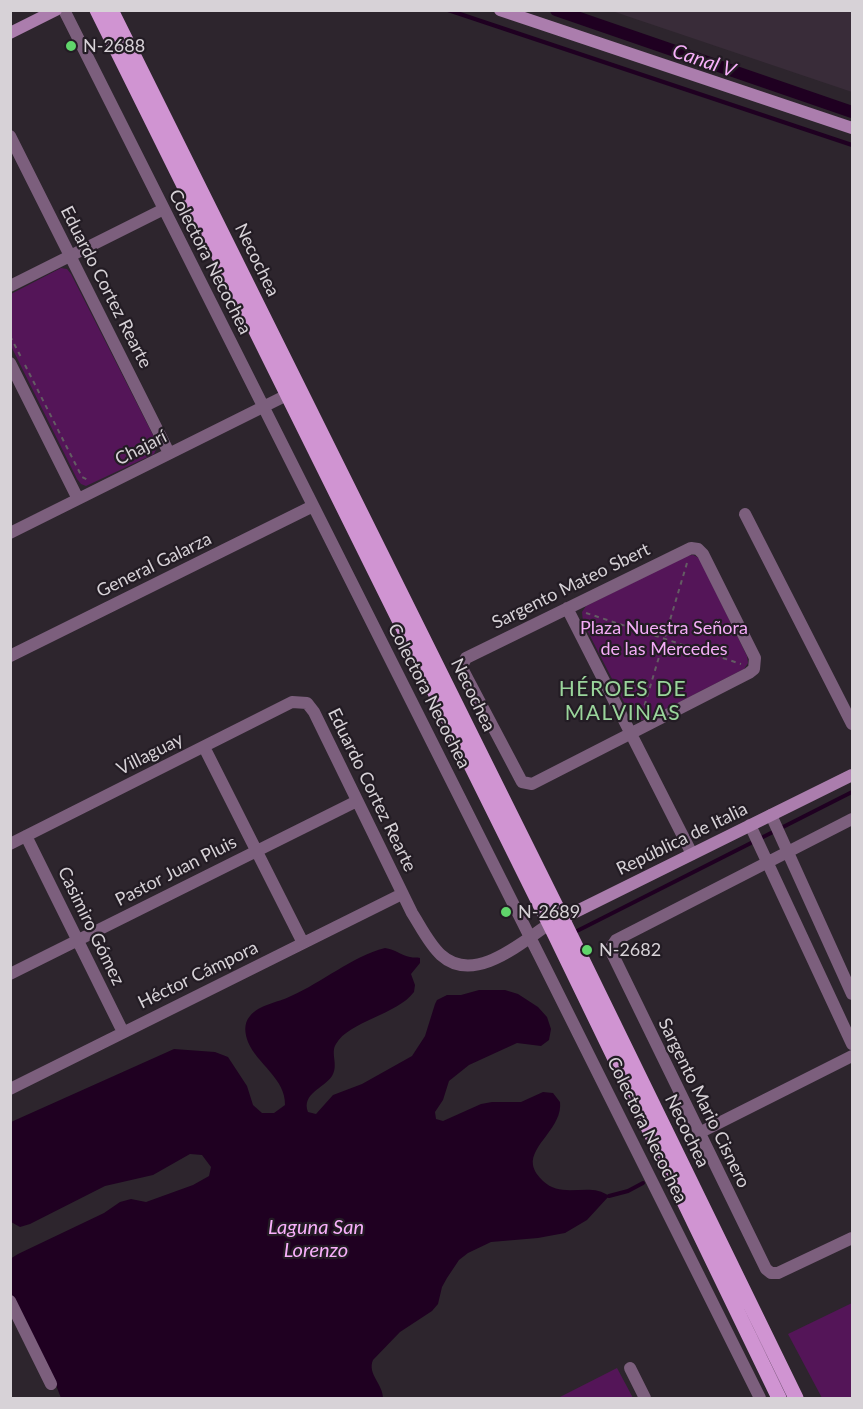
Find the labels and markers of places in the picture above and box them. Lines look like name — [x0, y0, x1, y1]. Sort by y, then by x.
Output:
place label: N-2688 — [83, 35, 145, 57]
marker: N-2688 — [64, 39, 78, 53]
place label: N-2689 — [518, 901, 580, 923]
marker: N-2689 — [499, 905, 513, 919]
place label: N-2682 — [599, 939, 661, 961]
marker: N-2682 — [580, 943, 594, 957]

